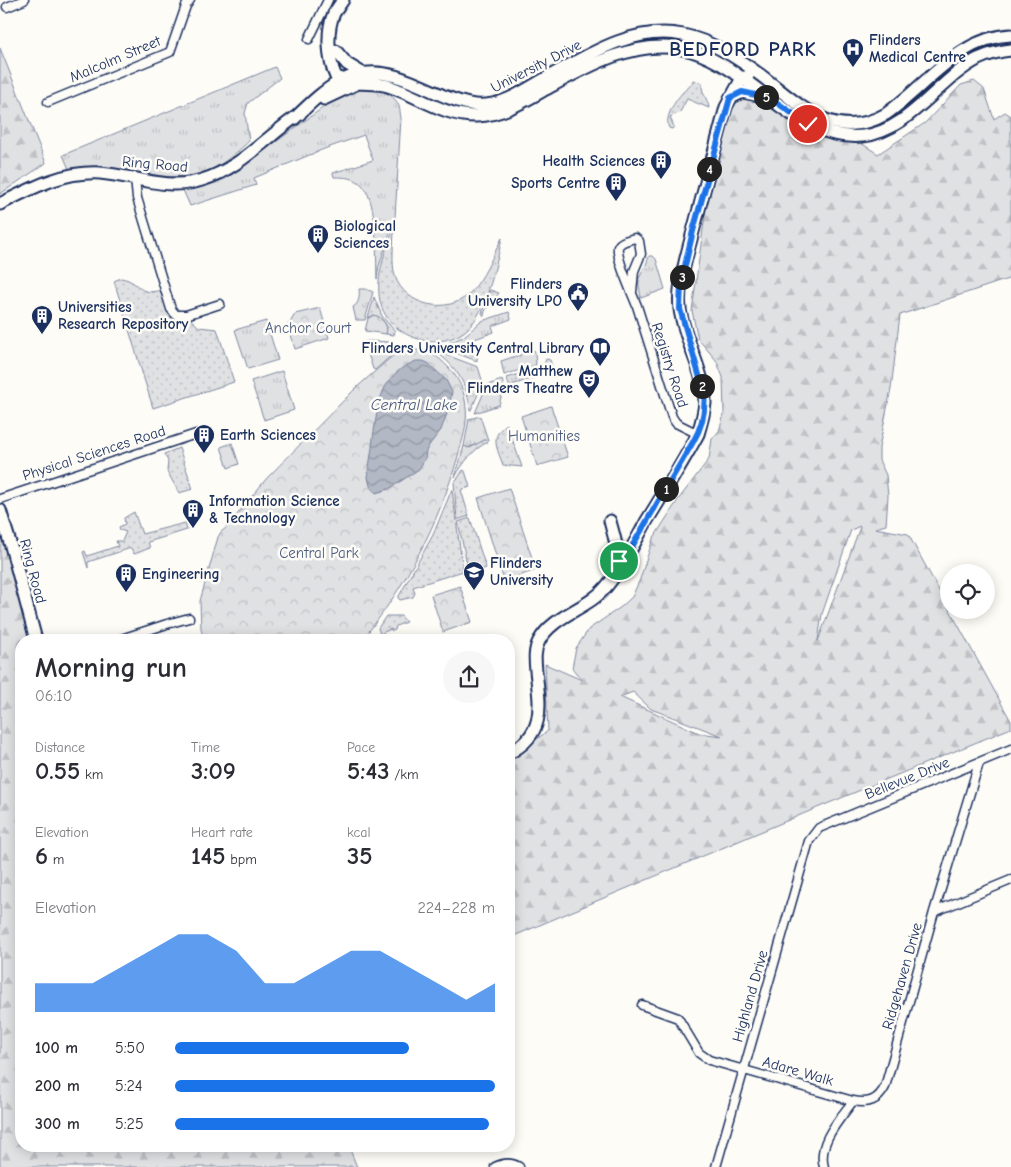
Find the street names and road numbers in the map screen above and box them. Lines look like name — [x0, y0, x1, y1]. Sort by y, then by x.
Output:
street label: Malcolm Street — [67, 31, 164, 86]
street label: University Drive — [488, 35, 585, 97]
street label: Ring Road — [121, 152, 189, 176]
street label: Registry Road — [648, 320, 692, 410]
street label: Physical Sciences Road — [20, 421, 168, 485]
street label: Ring Road — [16, 537, 50, 605]
street label: Bellevue Drive — [862, 753, 952, 803]
street label: Ridgehaven Drive — [878, 920, 926, 1032]
street label: Highland Drive — [728, 947, 772, 1044]
street label: Adare Walk — [760, 1052, 836, 1090]

